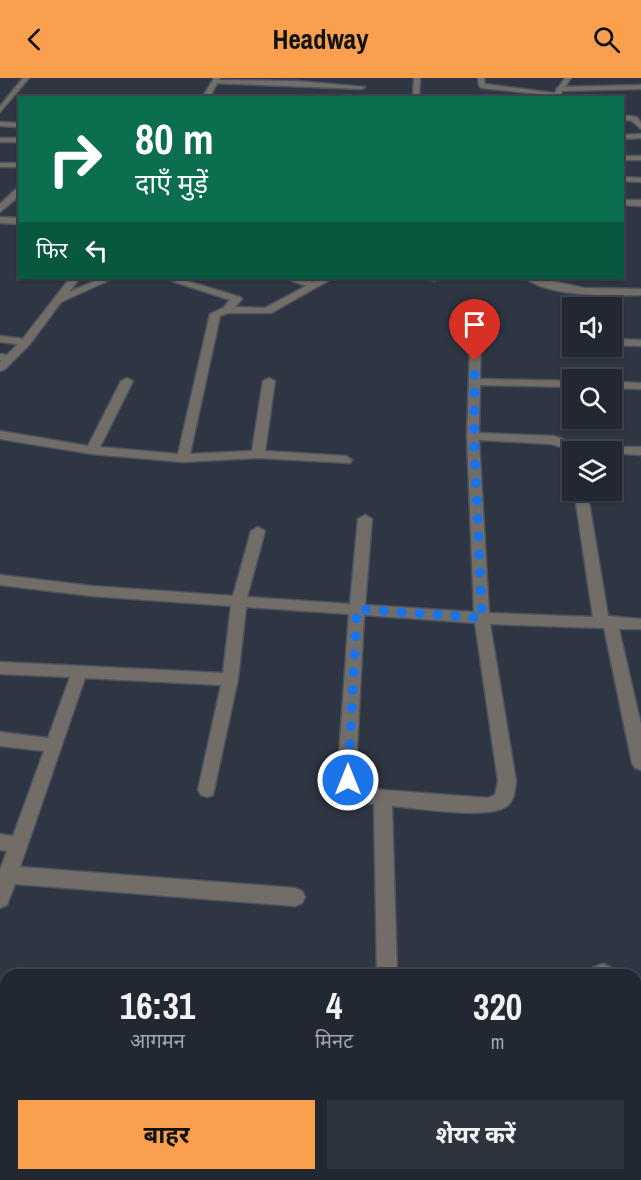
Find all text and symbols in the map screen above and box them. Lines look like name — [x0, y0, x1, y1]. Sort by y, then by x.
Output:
text: Headway — [273, 21, 369, 57]
icon: back — [18, 23, 51, 56]
icon: search — [590, 23, 623, 56]
text: 80 m — [135, 111, 214, 167]
icon: right — [36, 120, 114, 198]
text: दाएँ मुड़ें — [135, 165, 208, 201]
icon: left — [80, 234, 113, 267]
text: फिर — [36, 235, 68, 265]
map controls — [562, 297, 622, 501]
button: sound — [562, 297, 622, 357]
pin — [449, 299, 500, 361]
icon: arrive — [458, 308, 491, 341]
button: search — [562, 369, 622, 429]
button: layers — [562, 441, 622, 501]
position arrow — [316, 748, 380, 812]
text: 16:31 — [120, 982, 195, 1030]
text: 4 — [326, 982, 342, 1030]
text: 320 — [473, 983, 522, 1031]
text: आगमन — [130, 1027, 185, 1054]
text: मिनट — [315, 1027, 353, 1054]
text: m — [491, 1028, 504, 1055]
button: बाहर — [18, 1100, 315, 1169]
button: शेयर करें — [327, 1100, 624, 1169]

